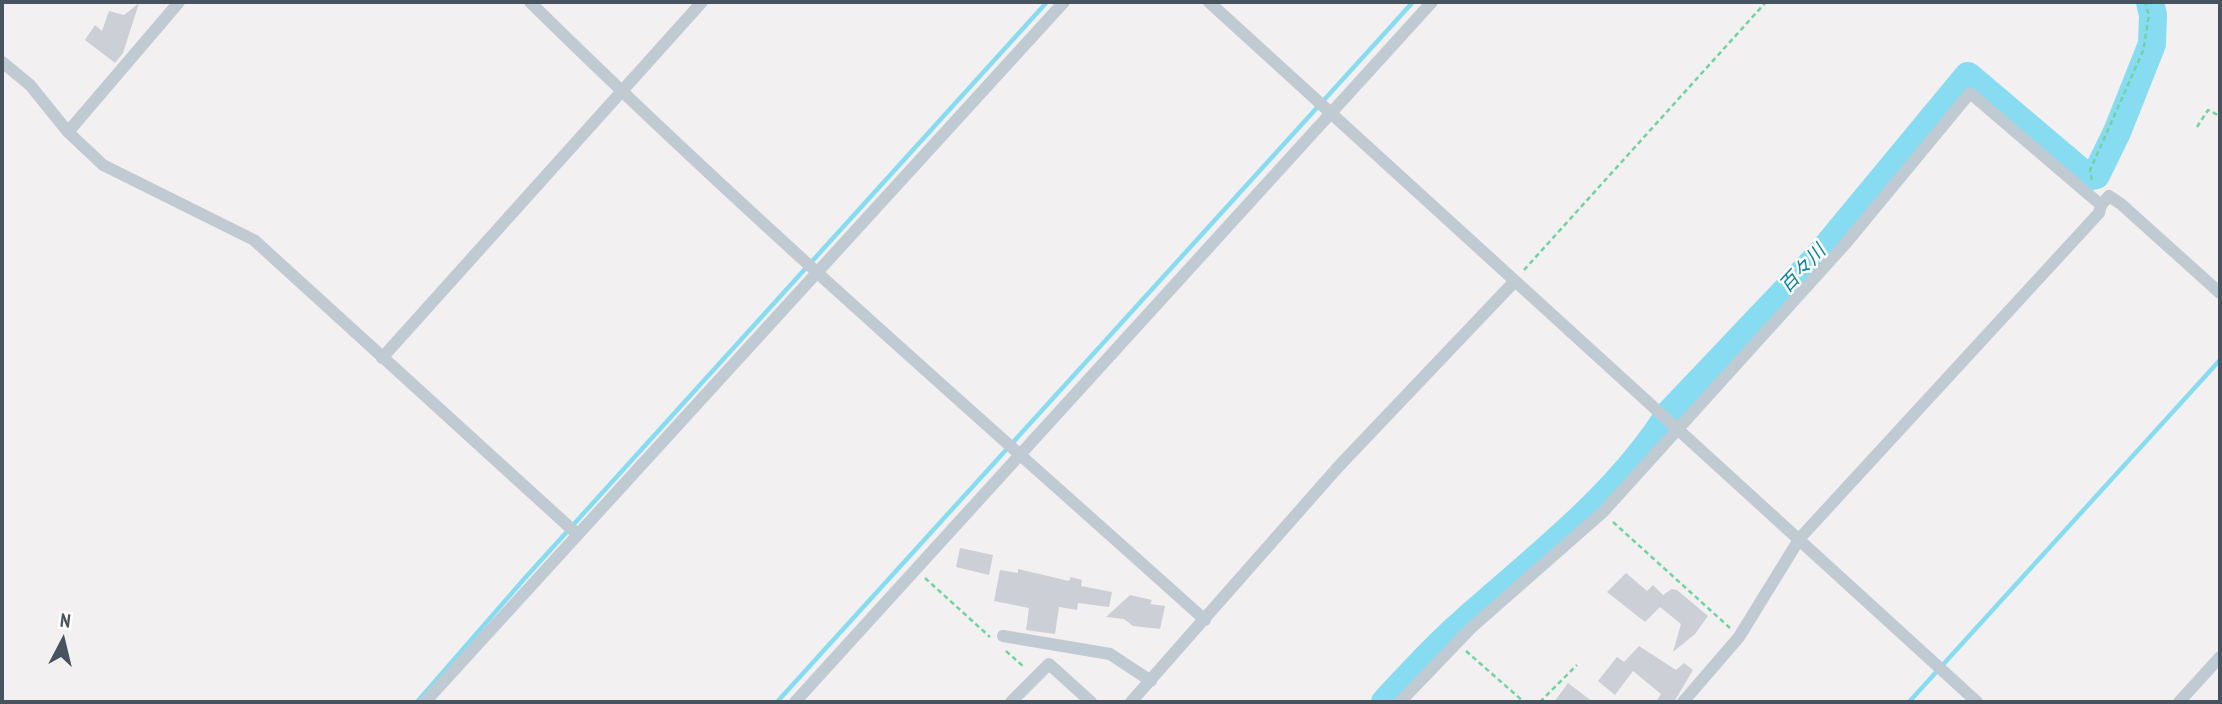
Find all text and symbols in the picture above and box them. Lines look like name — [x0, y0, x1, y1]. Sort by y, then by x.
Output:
water label: 百々川 — [1775, 240, 1831, 298]
north arrow — [28, 606, 98, 676]
text: N — [59, 608, 72, 633]

